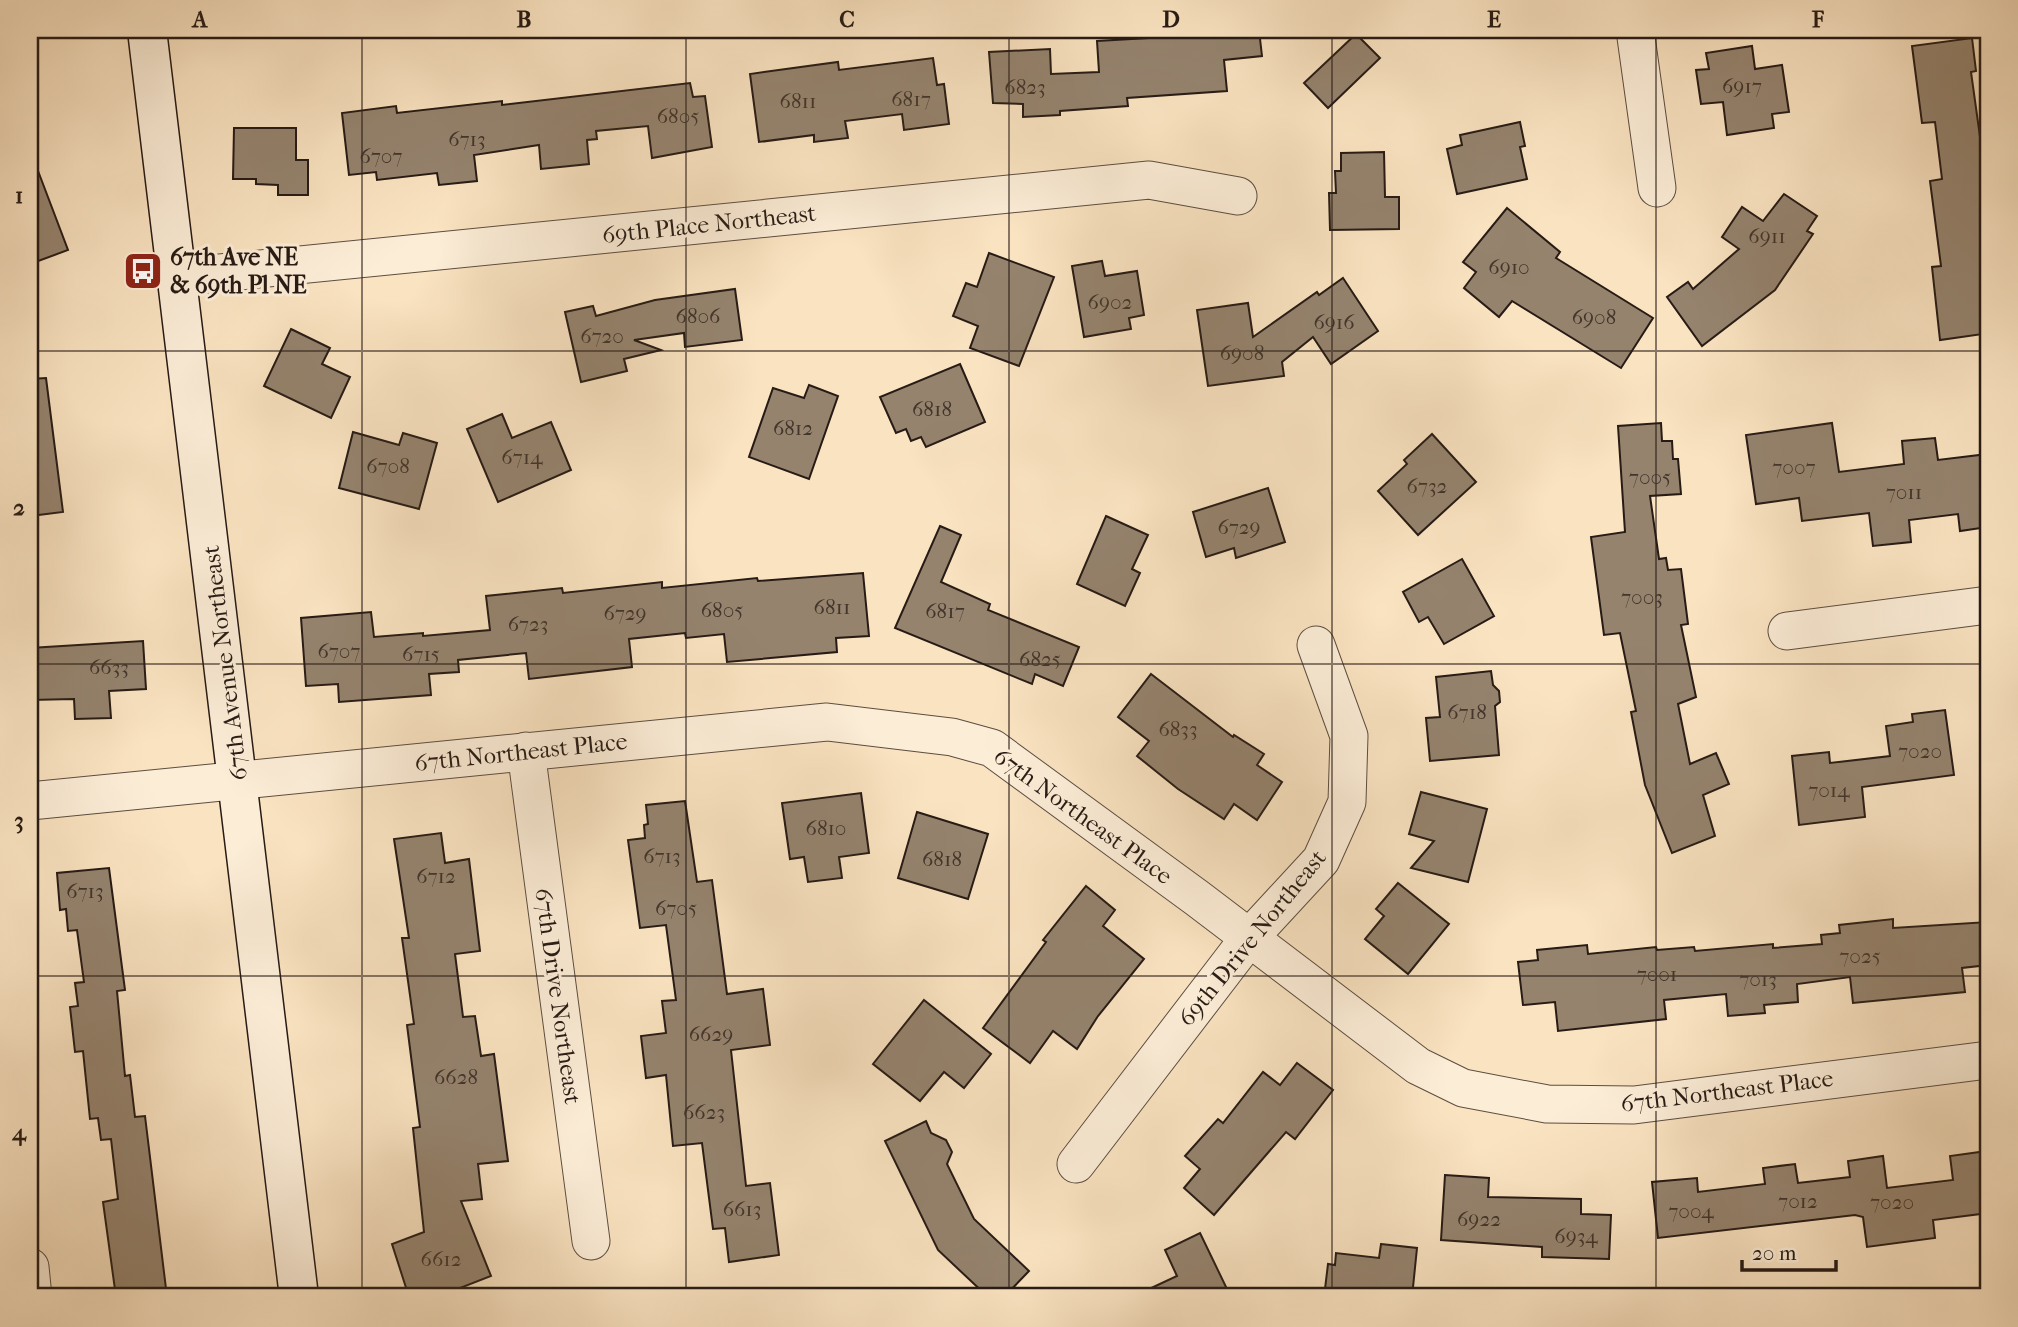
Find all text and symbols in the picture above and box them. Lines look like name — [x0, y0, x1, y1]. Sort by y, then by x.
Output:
text: A — [191, 6, 209, 33]
text: B — [517, 6, 532, 33]
text: C — [839, 6, 855, 33]
text: D — [1162, 6, 1180, 33]
text: E — [1487, 6, 1501, 33]
text: F — [1811, 6, 1825, 33]
house number: 6917 — [1722, 74, 1762, 98]
house number: 6823 — [1004, 75, 1046, 99]
house number: 6817 — [891, 87, 931, 111]
house number: 6811 — [780, 89, 816, 113]
house number: 6805 — [657, 104, 699, 128]
house number: 6713 — [448, 127, 486, 151]
house number: 6707 — [359, 144, 403, 168]
text: 1 — [15, 182, 23, 209]
street label: 69th Place Northeast — [601, 199, 818, 249]
house number: 6911 — [1748, 224, 1786, 248]
place label: 67th Ave NE & 69th Pl NE — [170, 243, 307, 299]
bus stop icon: 67th Ave NE & 69th Pl NE — [122, 250, 164, 292]
house number: 6910 — [1488, 255, 1530, 279]
house number: 6902 — [1088, 290, 1133, 314]
house number: 6806 — [676, 304, 721, 328]
house number: 6908 — [1572, 305, 1616, 329]
house number: 6916 — [1313, 310, 1355, 334]
house number: 6720 — [580, 324, 624, 348]
house number: 6908 — [1220, 341, 1264, 365]
house number: 6818 — [912, 397, 952, 421]
house number: 6812 — [773, 416, 813, 440]
house number: 6714 — [501, 445, 543, 469]
house number: 6708 — [366, 454, 410, 478]
house number: 7007 — [1772, 455, 1816, 479]
house number: 7005 — [1629, 465, 1671, 489]
house number: 6732 — [1407, 474, 1448, 498]
house number: 7011 — [1886, 480, 1922, 504]
text: 2 — [13, 494, 25, 521]
house number: 6729 — [1217, 515, 1261, 539]
street label: 67th Avenue Northeast — [197, 543, 253, 782]
house number: 7003 — [1621, 585, 1663, 609]
house number: 6811 — [814, 595, 850, 619]
house number: 6805 — [701, 598, 743, 622]
house number: 6817 — [925, 599, 965, 623]
house number: 6729 — [603, 601, 647, 625]
house number: 6723 — [508, 612, 548, 636]
house number: 6707 — [317, 639, 361, 663]
house number: 6715 — [402, 642, 440, 666]
house number: 6825 — [1019, 647, 1061, 671]
house number: 6633 — [89, 655, 129, 679]
house number: 6718 — [1447, 700, 1487, 724]
house number: 6833 — [1158, 717, 1198, 741]
street label: 67th Northeast Place — [413, 727, 629, 777]
house number: 7020 — [1898, 739, 1942, 763]
street label: 67th Northeast Place — [988, 742, 1178, 890]
house number: 7014 — [1808, 778, 1850, 802]
text: 3 — [14, 807, 24, 834]
house number: 6810 — [806, 816, 846, 840]
house number: 6713 — [643, 844, 681, 868]
street label: 69th Drive Northeast — [1172, 844, 1332, 1032]
house number: 6818 — [922, 847, 962, 871]
house number: 6712 — [416, 864, 456, 888]
house number: 6713 — [66, 879, 104, 903]
street label: 67th Drive Northeast — [529, 886, 587, 1106]
house number: 6705 — [655, 896, 697, 920]
house number: 7025 — [1839, 944, 1881, 968]
house number: 7001 — [1637, 962, 1677, 986]
house number: 7013 — [1739, 967, 1777, 991]
house number: 6629 — [689, 1022, 733, 1046]
street label: 67th Northeast Place — [1619, 1064, 1835, 1118]
house number: 6628 — [434, 1065, 478, 1089]
house number: 6623 — [683, 1100, 725, 1124]
text: 4 — [11, 1119, 27, 1146]
house number: 7012 — [1778, 1189, 1818, 1213]
house number: 7020 — [1870, 1190, 1914, 1214]
house number: 6613 — [723, 1197, 761, 1221]
house number: 7004 — [1668, 1199, 1714, 1223]
house number: 6922 — [1457, 1207, 1501, 1231]
house number: 6934 — [1554, 1224, 1598, 1248]
scale bar — [1742, 1229, 1836, 1273]
text: 20 m — [1752, 1241, 1797, 1265]
house number: 6612 — [421, 1247, 462, 1271]

